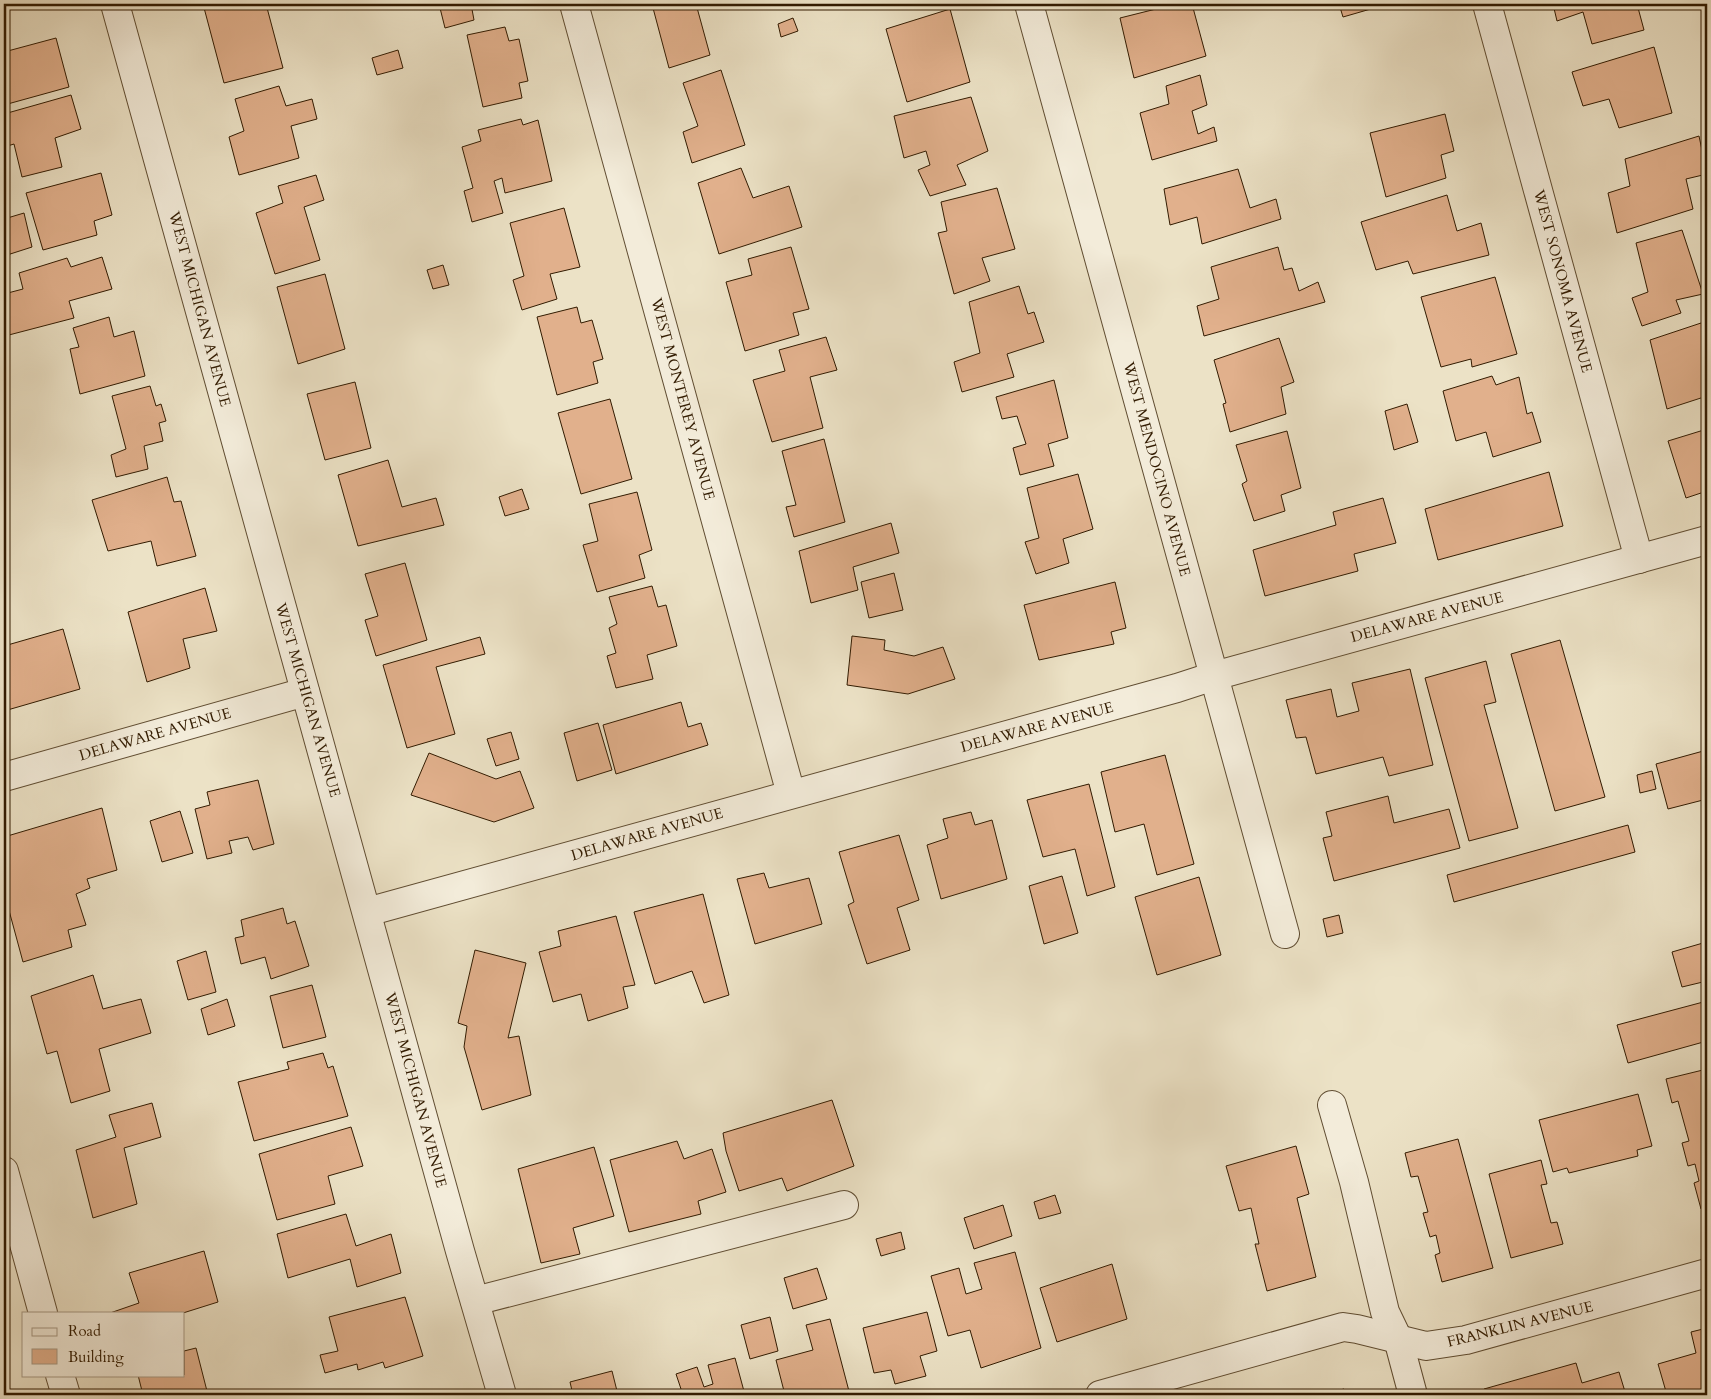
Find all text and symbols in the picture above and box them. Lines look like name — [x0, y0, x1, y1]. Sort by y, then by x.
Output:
street label: WEST SONOMA AVENUE — [1529, 186, 1597, 375]
street label: WEST MICHIGAN AVENUE — [164, 208, 236, 409]
street label: WEST MONTEREY AVENUE — [646, 295, 720, 502]
street label: WEST MENDOCINO AVENUE — [1118, 359, 1195, 578]
street label: DELAWARE AVENUE — [1348, 587, 1506, 647]
street label: WEST MICHIGAN AVENUE — [270, 599, 345, 800]
street label: DELAWARE AVENUE — [958, 697, 1116, 757]
street label: DELAWARE AVENUE — [77, 703, 233, 765]
street label: DELAWARE AVENUE — [569, 803, 725, 865]
street label: WEST MICHIGAN AVENUE — [380, 989, 452, 1190]
street label: FRANKLIN AVENUE — [1445, 1296, 1595, 1352]
legend — [22, 1312, 185, 1376]
text: Road — [68, 1321, 101, 1341]
text: Building — [68, 1347, 124, 1367]

